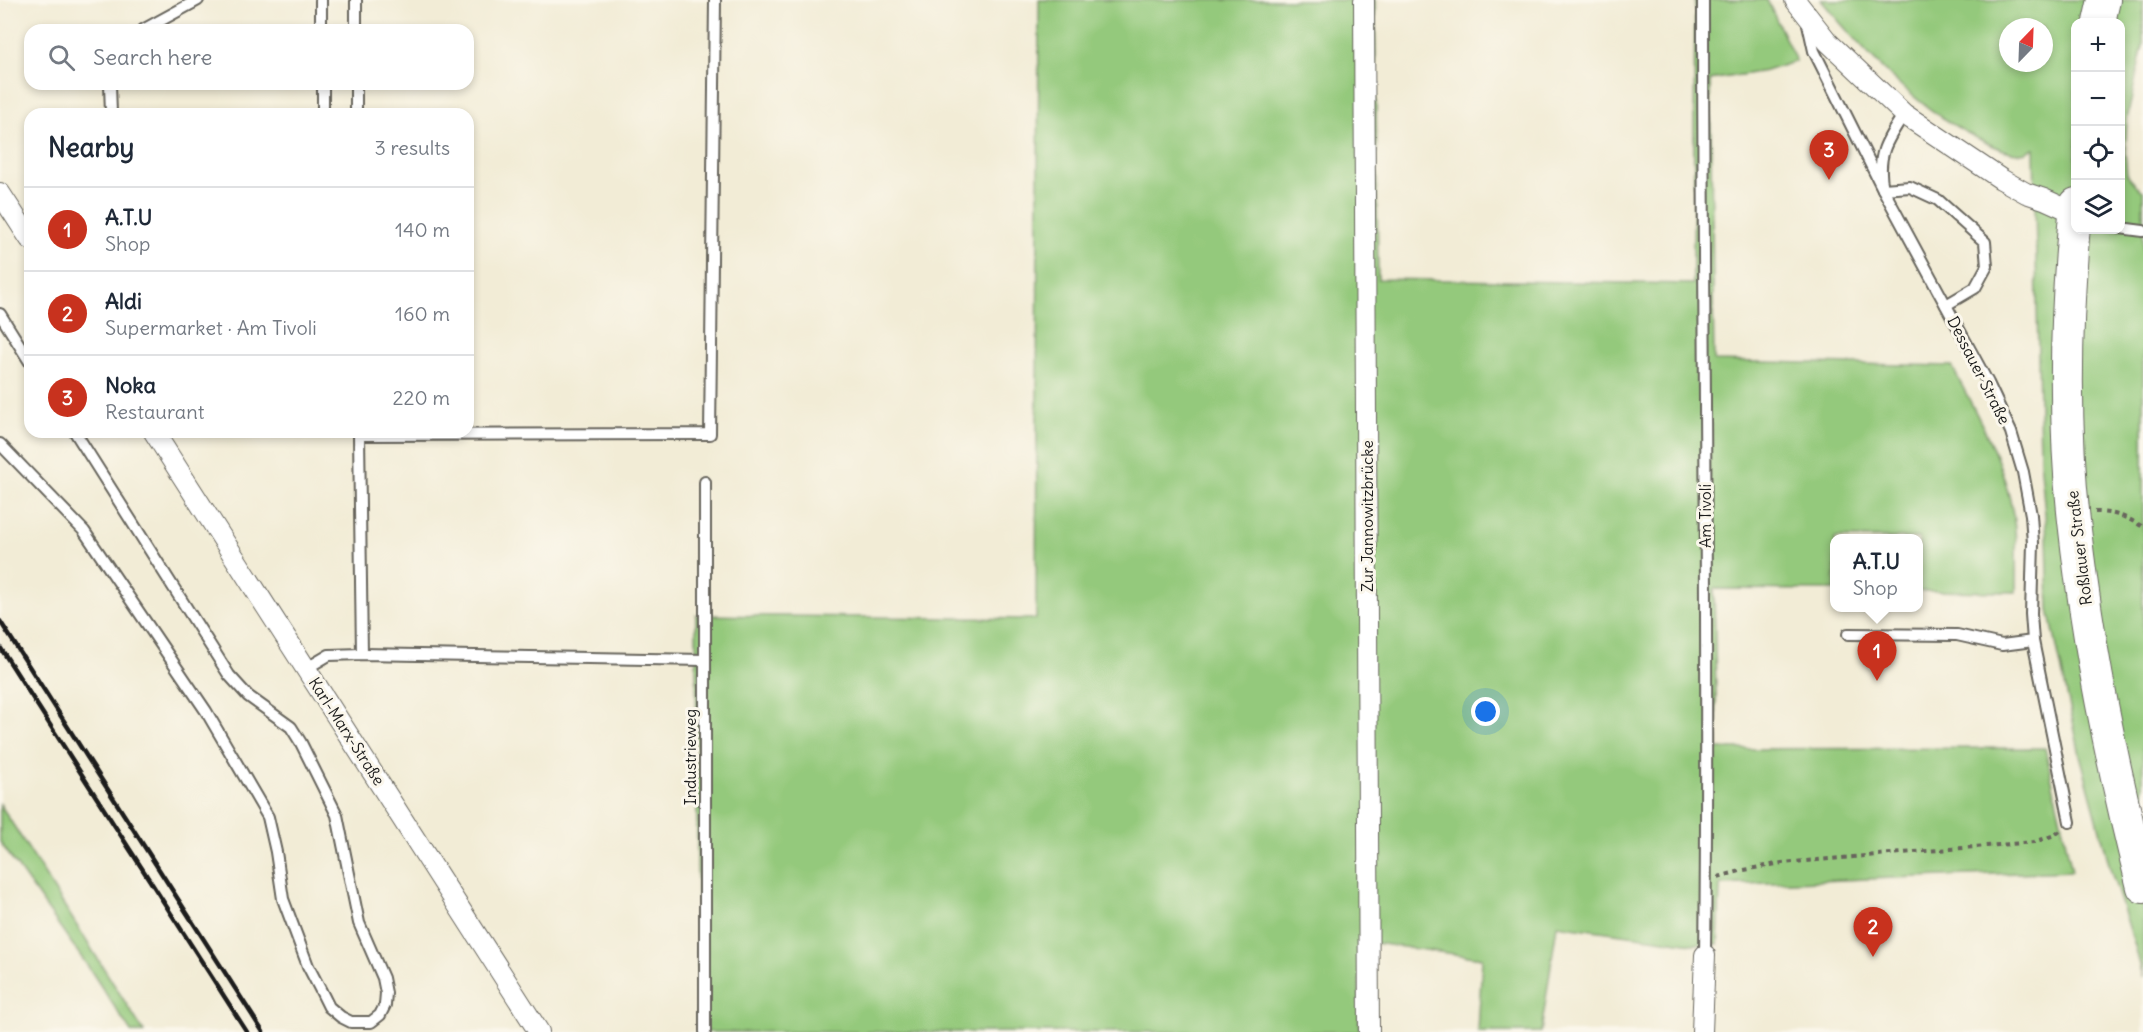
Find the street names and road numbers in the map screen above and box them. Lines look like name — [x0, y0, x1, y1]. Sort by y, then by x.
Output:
street label: Dessauer Straße — [1943, 313, 2015, 427]
street label: Zur Jannowitzbrücke — [1357, 440, 1377, 592]
street label: Am Tivoli — [1695, 484, 1715, 548]
street label: Roßlauer Straße — [2062, 490, 2096, 606]
street label: Karl-Marx-Straße — [305, 673, 389, 789]
street label: Industrieweg — [680, 709, 700, 805]

